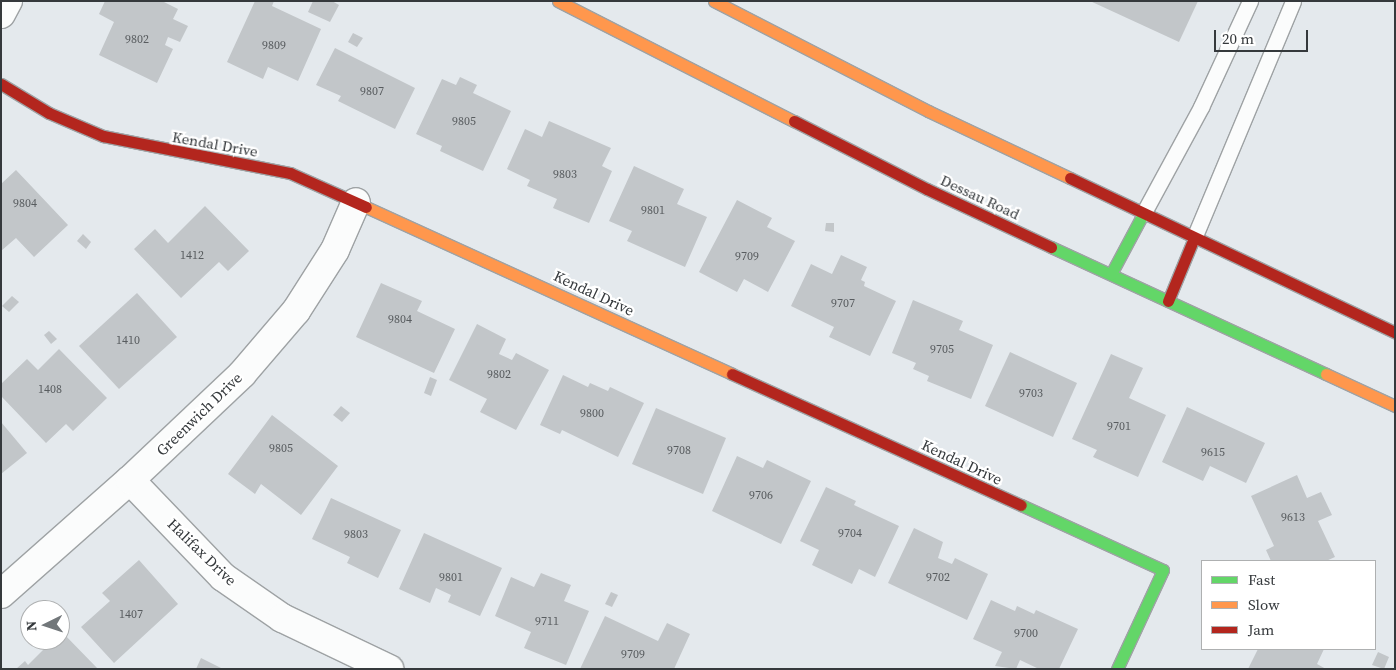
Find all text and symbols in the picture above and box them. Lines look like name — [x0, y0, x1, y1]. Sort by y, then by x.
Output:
scale bar — [1216, 20, 1310, 52]
text: 20 m — [1222, 28, 1254, 49]
house number: 9802 — [125, 33, 149, 47]
house number: 9809 — [262, 39, 286, 53]
house number: 9807 — [360, 85, 384, 99]
house number: 9805 — [452, 115, 476, 129]
street label: Kendal Drive — [171, 128, 259, 160]
house number: 9803 — [553, 168, 577, 182]
street label: Dessau Road — [938, 171, 1022, 223]
house number: 9804 — [13, 197, 37, 211]
house number: 9801 — [641, 204, 665, 218]
house number: 1412 — [180, 249, 204, 263]
house number: 9709 — [735, 250, 759, 264]
street label: Kendal Drive — [551, 267, 637, 319]
house number: 9707 — [831, 297, 855, 311]
house number: 9804 — [388, 313, 412, 327]
house number: 1410 — [116, 334, 140, 348]
house number: 9705 — [930, 343, 954, 357]
house number: 9802 — [487, 368, 511, 382]
street label: Greenwich Drive — [152, 369, 246, 459]
house number: 1408 — [38, 383, 62, 397]
house number: 9703 — [1019, 387, 1043, 401]
house number: 9800 — [580, 407, 604, 421]
house number: 9701 — [1107, 420, 1131, 434]
street label: Kendal Drive — [919, 436, 1005, 488]
house number: 9805 — [269, 442, 293, 456]
house number: 9708 — [667, 444, 691, 458]
house number: 9615 — [1201, 446, 1225, 460]
house number: 9706 — [749, 489, 773, 503]
house number: 9613 — [1281, 511, 1305, 525]
street label: Halifax Drive — [164, 515, 240, 589]
house number: 9704 — [838, 527, 862, 541]
house number: 9803 — [344, 528, 368, 542]
legend — [1201, 560, 1376, 650]
text: Fast — [1248, 569, 1275, 590]
house number: 9801 — [439, 571, 463, 585]
house number: 9702 — [926, 571, 950, 585]
text: Slow — [1248, 594, 1280, 615]
north arrow — [20, 600, 70, 650]
house number: 1407 — [119, 608, 143, 622]
house number: 9711 — [535, 615, 559, 629]
text: Jam — [1248, 619, 1274, 640]
text: N — [21, 620, 41, 632]
house number: 9700 — [1014, 627, 1038, 641]
house number: 9709 — [621, 648, 645, 662]

